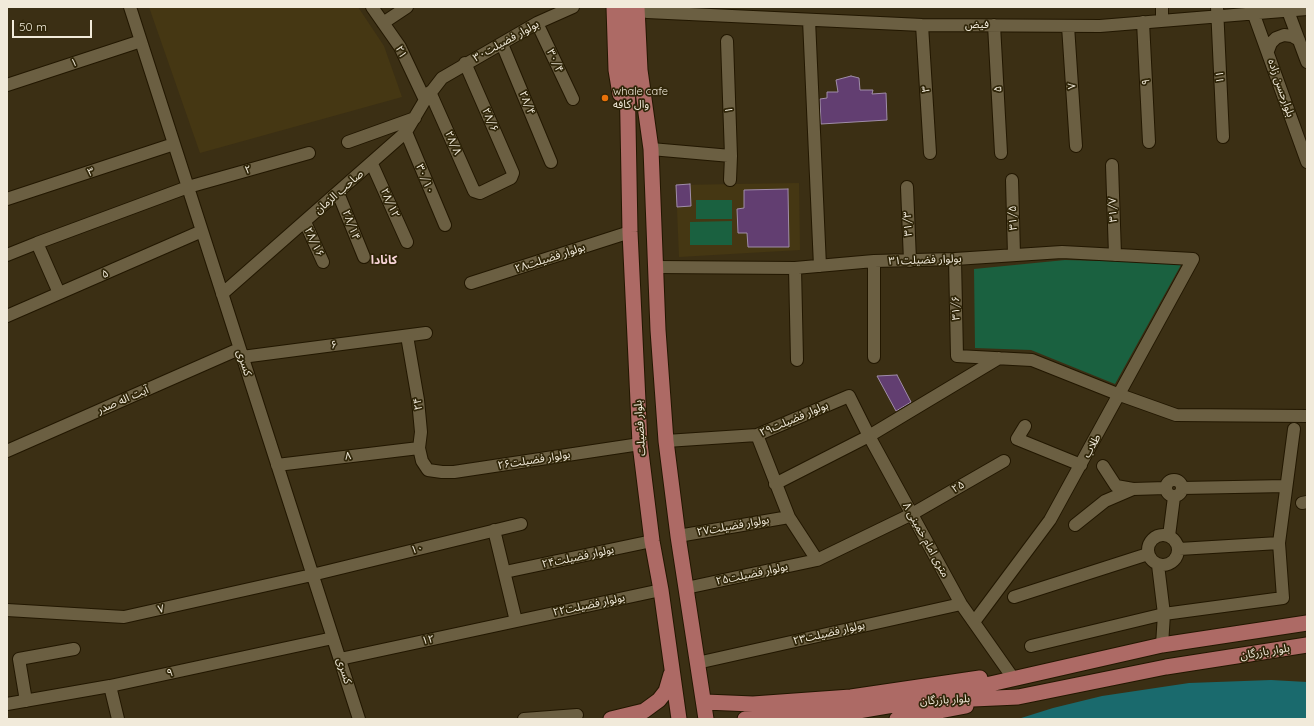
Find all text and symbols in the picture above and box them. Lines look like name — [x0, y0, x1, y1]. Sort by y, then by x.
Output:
scale bar — [14, 12, 94, 38]
street label: بولوار فضیلت۳۰ — [471, 17, 541, 65]
street label: فیض — [965, 18, 989, 32]
text: 50 m — [19, 19, 47, 34]
street label: ۲۱ — [392, 43, 410, 61]
street label: ۳۰/۴ — [544, 47, 566, 75]
street label: ۱ — [69, 56, 79, 70]
street label: بلوارحسن زاده — [1265, 57, 1297, 119]
street label: ۱۱ — [1213, 70, 1227, 84]
street label: ۹ — [1139, 79, 1153, 85]
street label: ۷ — [1065, 82, 1079, 90]
place label: whale cafe وال کافه — [613, 85, 668, 111]
street label: ۳ — [919, 85, 933, 93]
street label: ۵ — [991, 86, 1005, 92]
street label: ۲۸/۴ — [516, 89, 538, 117]
marker: whale cafe وال کافه — [600, 93, 610, 103]
street label: ۲۸/۶ — [479, 106, 501, 134]
street label: ۱ — [722, 107, 736, 113]
street label: ۲۸/۸ — [442, 129, 464, 157]
street label: ۳۰/۱۰ — [413, 162, 437, 196]
street label: ۲ — [243, 163, 253, 177]
street label: ۳ — [86, 165, 96, 179]
street label: صاحب الزمان — [312, 167, 366, 217]
street label: ۲۸/۱۲ — [378, 186, 402, 220]
street label: ۳۱/۷ — [1106, 197, 1120, 223]
street label: ۳۱/۵ — [1006, 205, 1020, 231]
street label: ۲۸/۱۴ — [339, 208, 363, 242]
street label: ۳۱/۳ — [901, 211, 915, 237]
street label: ۲۸/۱۶ — [301, 225, 327, 259]
street label: بولوار فضیلت۲۸ — [513, 240, 587, 276]
street label: بولوار فضیلت۳۱ — [888, 252, 962, 268]
district label: کانادا — [371, 253, 397, 267]
street label: ۵ — [100, 267, 110, 281]
street label: ۳۱/۶ — [949, 296, 963, 320]
street label: ۶ — [330, 338, 338, 352]
street label: کسری — [234, 348, 254, 378]
street label: آیت اله صدر — [95, 383, 151, 417]
street label: ۲۴ — [411, 397, 425, 411]
street label: بولوار فضیلت۲۹ — [758, 399, 830, 439]
street label: بلوار فضیلت — [631, 400, 649, 456]
street label: طلاب — [1080, 432, 1104, 460]
street label: بولوار فضیلت۲۶ — [497, 448, 571, 472]
street label: ۸ — [344, 449, 352, 463]
street label: ۲۵ — [949, 478, 967, 496]
street label: ۸ متری امام خمینی — [900, 500, 952, 580]
street label: بولوار فضیلت۲۷ — [696, 513, 770, 539]
street label: ۱۰ — [409, 541, 425, 557]
street label: بولوار فضیلت۲۴ — [541, 543, 615, 571]
street label: بولوار فضیلت۲۵ — [715, 560, 789, 588]
street label: بولوار فضیلت۲۲ — [552, 591, 626, 619]
street label: ۷ — [156, 602, 166, 616]
street label: بولوار فضیلت۲۳ — [792, 618, 866, 648]
street label: ۱۲ — [420, 632, 436, 648]
street label: بلوار بازرگان — [1239, 642, 1291, 662]
street label: کسری — [334, 656, 354, 686]
street label: ۹ — [166, 666, 174, 680]
street label: بلوار بازرگان — [920, 692, 970, 708]

